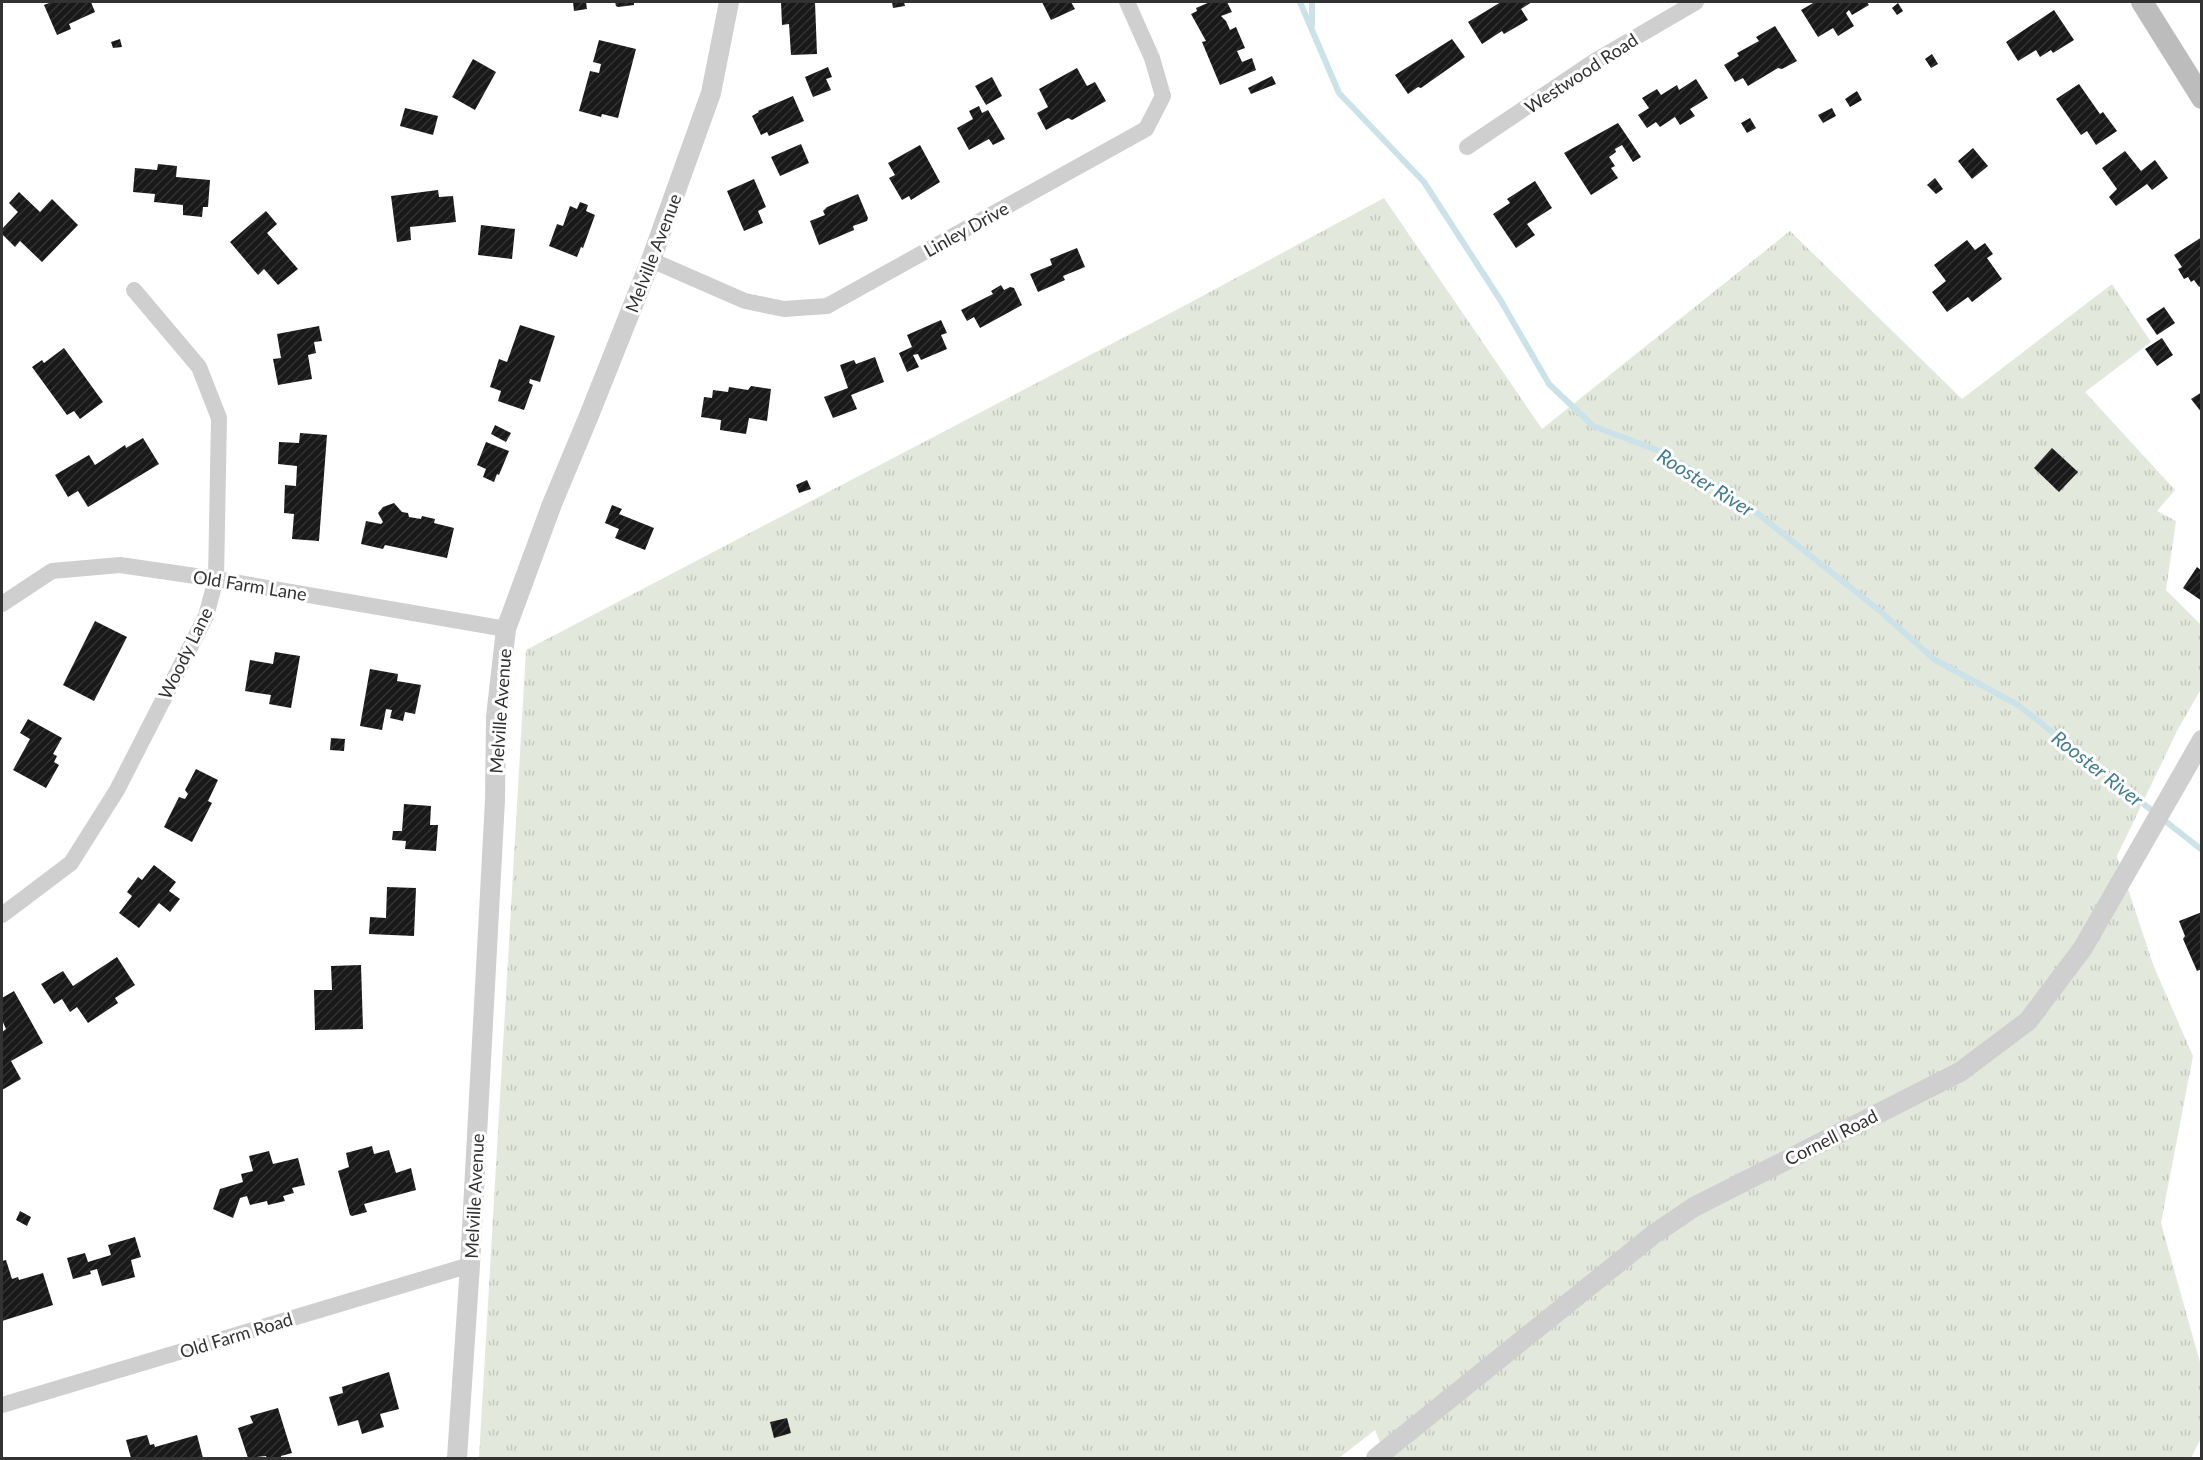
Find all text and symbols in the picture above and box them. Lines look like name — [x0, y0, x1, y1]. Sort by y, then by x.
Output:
street label: Westwood Road — [1520, 28, 1642, 118]
street label: Melville Avenue — [620, 191, 686, 315]
street label: Linley Drive — [920, 197, 1012, 261]
water label: Rooster River — [1653, 443, 1760, 522]
street label: Old Farm Lane — [192, 565, 308, 605]
street label: Woody Lane — [153, 604, 217, 702]
street label: Melville Avenue — [485, 648, 515, 774]
water label: Rooster River — [2048, 725, 2149, 812]
street label: Cornell Road — [1781, 1104, 1881, 1170]
street label: Melville Avenue — [460, 1133, 488, 1259]
street label: Old Farm Road — [177, 1307, 295, 1363]

